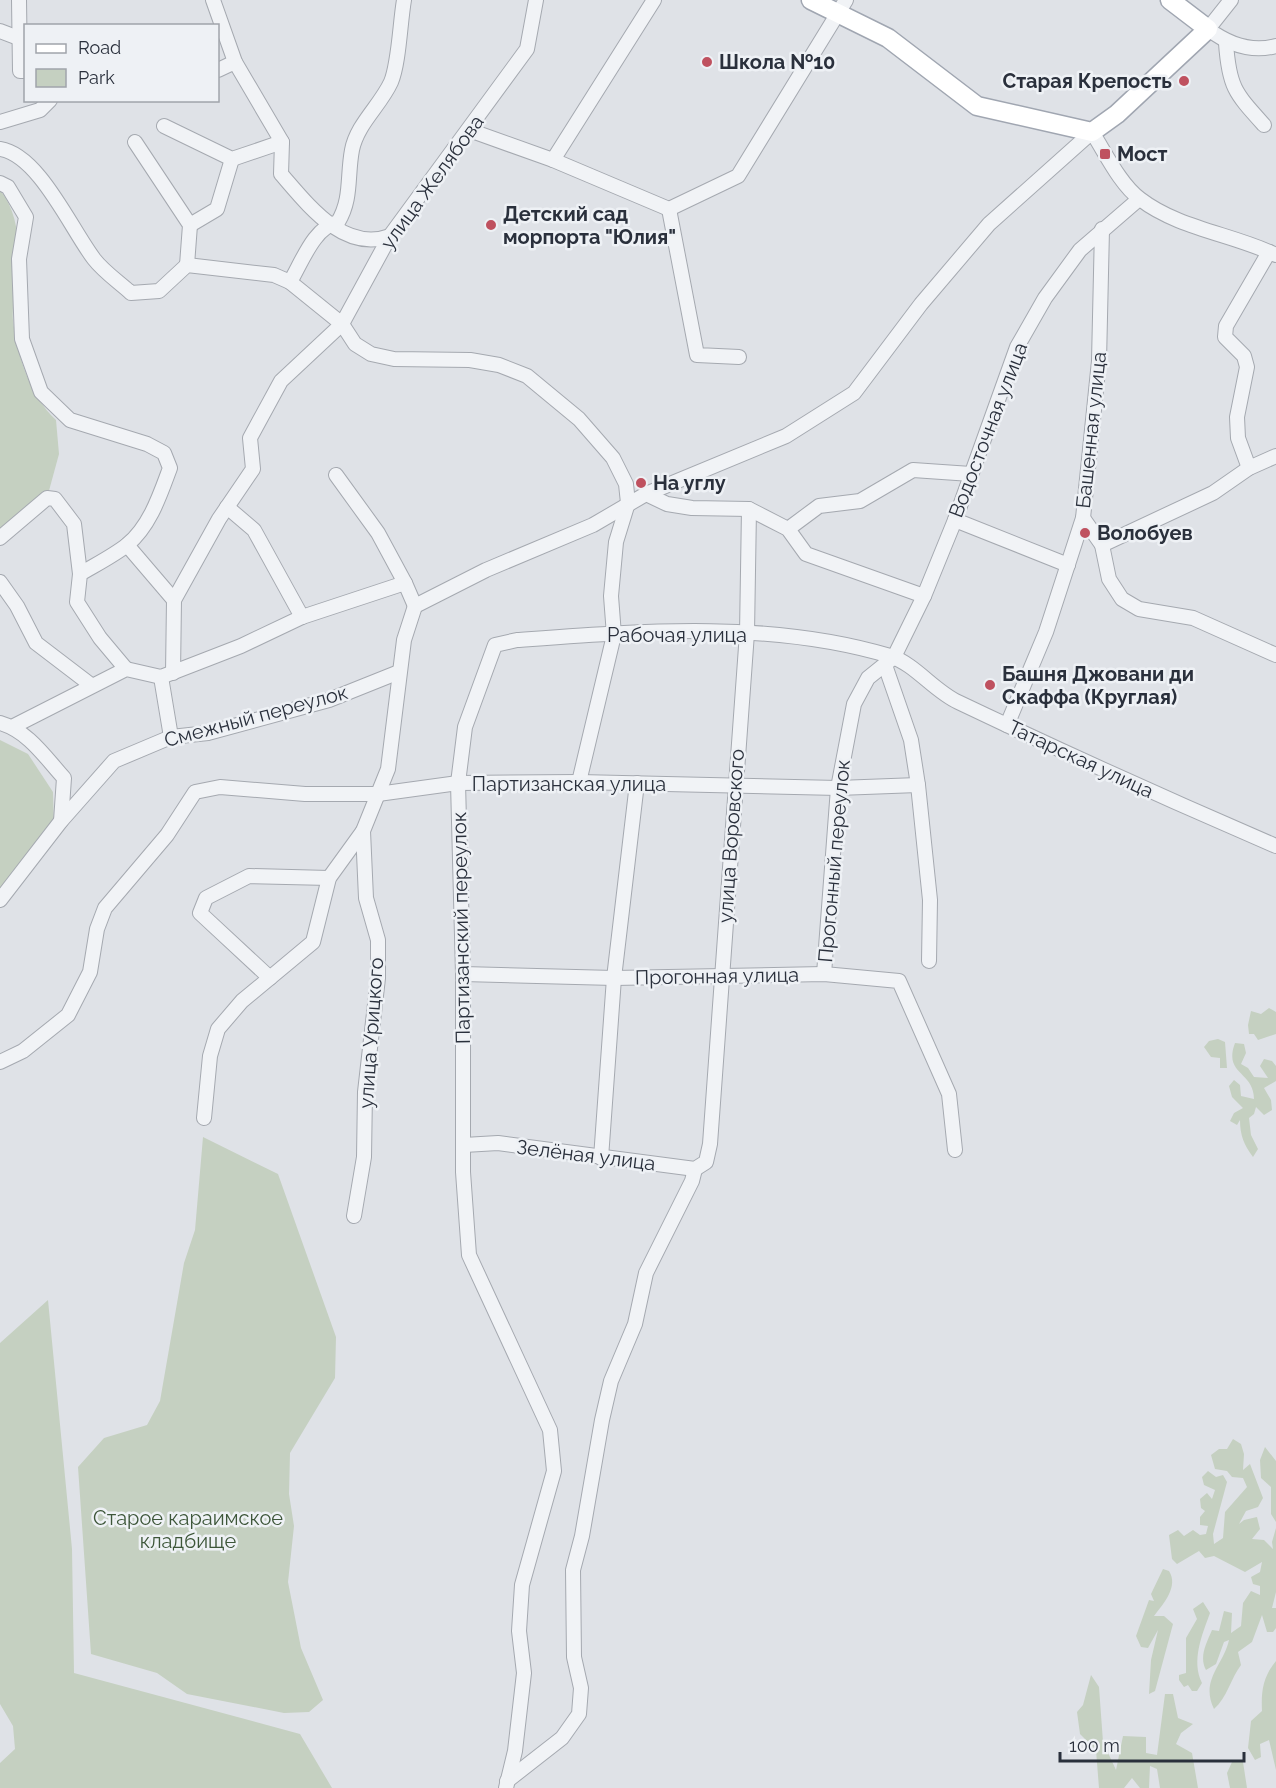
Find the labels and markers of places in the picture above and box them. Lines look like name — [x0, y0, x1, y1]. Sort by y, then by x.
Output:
place label: Школа №10 — [719, 50, 835, 74]
marker: Школа №10 — [700, 55, 714, 69]
place label: Старая Крепость — [1002, 69, 1172, 93]
marker: Старая Крепость — [1177, 74, 1191, 88]
place label: Мост — [1117, 142, 1168, 166]
marker: Мост — [1098, 147, 1112, 161]
place label: Детский сад морпорта "Юлия" — [503, 202, 676, 249]
marker: Детский сад морпорта "Юлия" — [484, 218, 498, 232]
place label: На углу — [653, 471, 726, 495]
marker: На углу — [634, 476, 648, 490]
place label: Волобуев — [1097, 521, 1193, 545]
marker: Волобуев — [1078, 526, 1092, 540]
place label: Башня Джовани ди Скаффа (Круглая) — [1002, 662, 1194, 709]
marker: Башня Джовани ди Скаффа (Круглая) — [983, 678, 997, 692]

